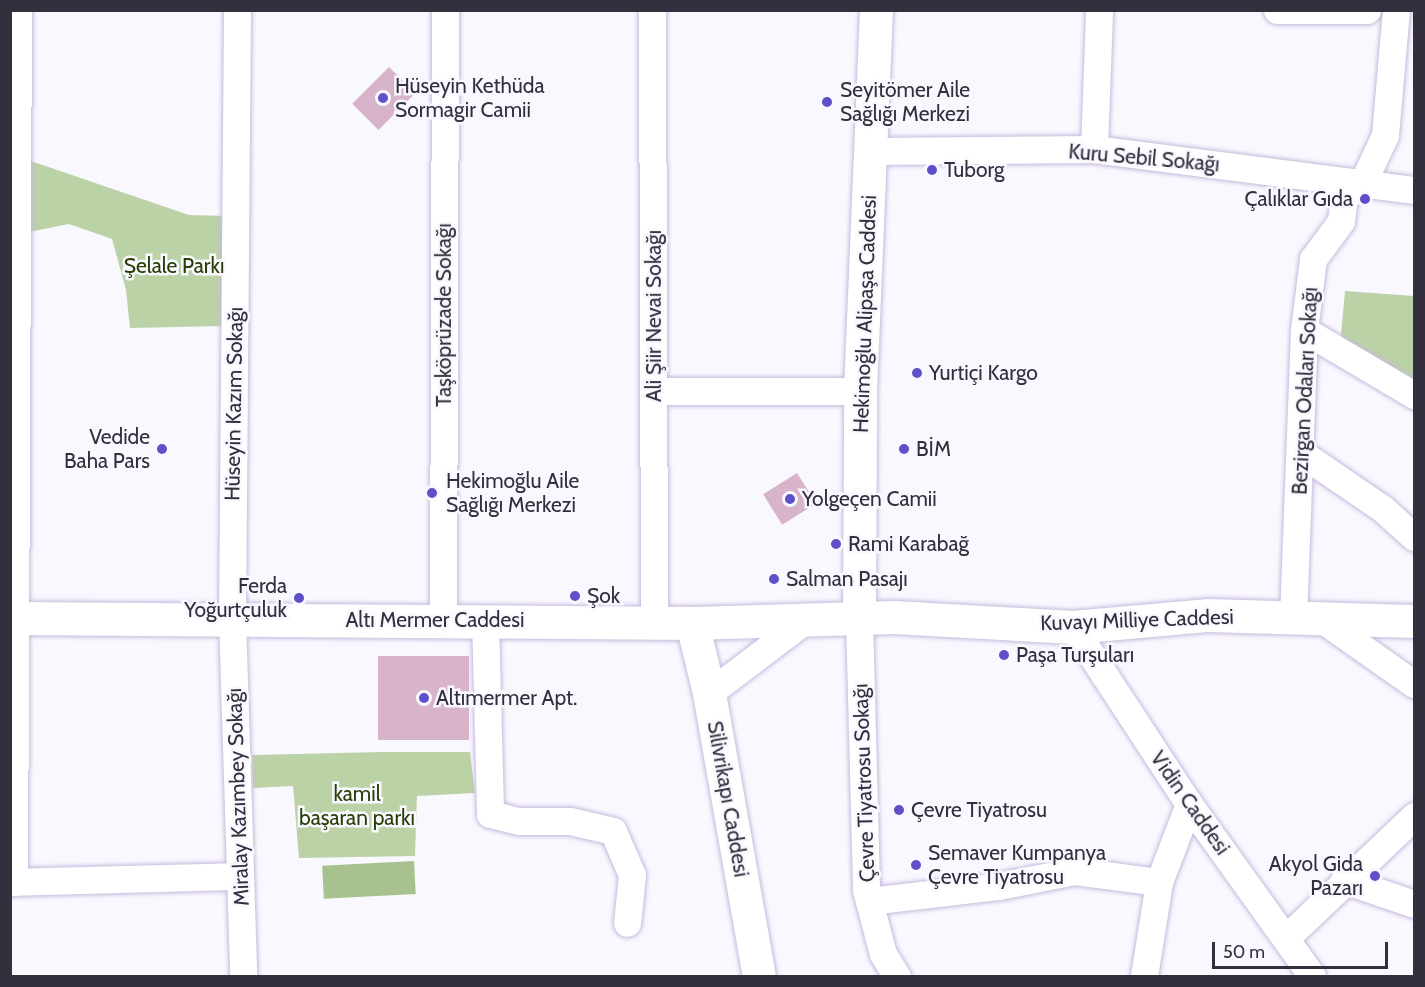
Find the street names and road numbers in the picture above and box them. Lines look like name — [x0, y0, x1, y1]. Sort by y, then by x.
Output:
street label: Kuru Sebil Sokağı — [1067, 139, 1221, 177]
street label: Hekimoğlu Alipaşa Caddesi — [848, 195, 882, 433]
street label: Taşköprüzade Sokağı — [431, 223, 457, 407]
street label: Ali Şiir Nevai Sokağı — [641, 230, 667, 402]
street label: Bezirgan Odaları Sokağı — [1287, 287, 1323, 495]
street label: Hüseyin Kazım Sokağı — [220, 307, 248, 501]
street label: Kuvayı Milliye Caddesi — [1040, 604, 1234, 636]
street label: Altı Mermer Caddesi — [346, 607, 524, 633]
street label: Çevre Tiyatrosu Sokağı — [848, 683, 880, 883]
street label: Miralay Kazımbey Sokağı — [222, 687, 254, 907]
street label: Silivrikapı Caddesi — [702, 719, 754, 879]
street label: Vidin Caddesi — [1145, 746, 1235, 860]

